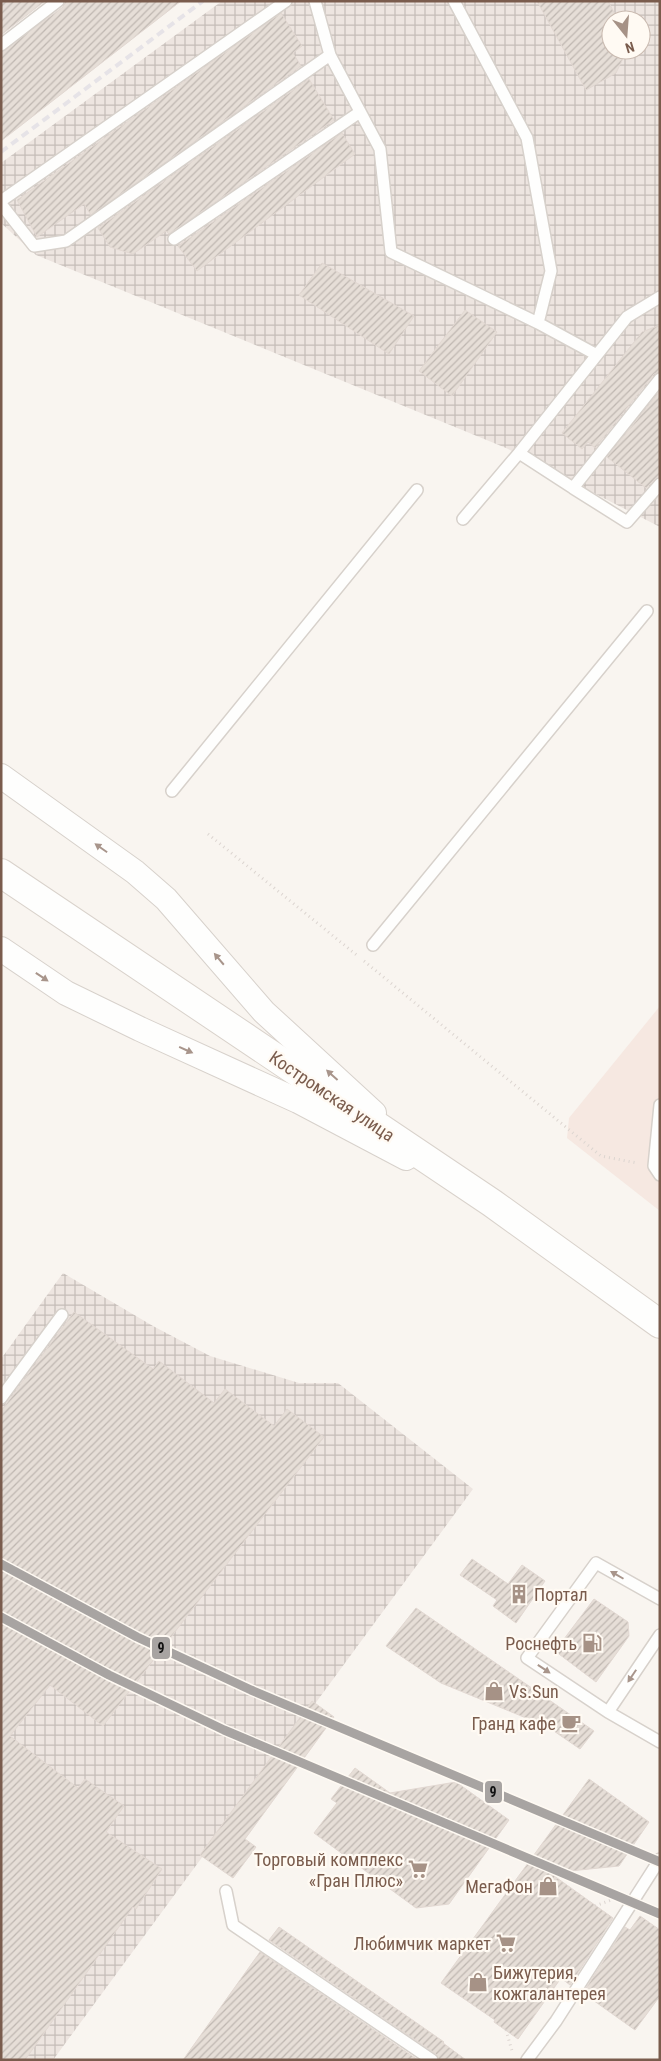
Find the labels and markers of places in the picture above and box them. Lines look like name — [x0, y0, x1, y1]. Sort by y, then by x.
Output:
building icon: Портал — [508, 1583, 530, 1605]
place label: Портал — [534, 1584, 588, 1605]
fuel station icon: Роснефть — [581, 1632, 603, 1654]
place label: Роснефть — [505, 1633, 577, 1654]
shop icon: Vs.Sun — [483, 1680, 505, 1702]
place label: Vs.Sun — [509, 1681, 559, 1702]
cafe icon: Гранд кафе — [560, 1712, 582, 1734]
place label: Гранд кафе — [472, 1713, 556, 1734]
place label: Торговый комплекс «Гран Плюс» — [254, 1849, 403, 1891]
supermarket icon: Торговый комплекс «Гран Плюс» — [407, 1858, 429, 1880]
shop icon: МегаФон — [537, 1875, 559, 1897]
place label: МегаФон — [465, 1876, 533, 1897]
supermarket icon: Любимчик маркет — [495, 1932, 517, 1954]
place label: Любимчик маркет — [354, 1933, 491, 1954]
place label: Бижутерия, кожгалантерея — [493, 1962, 606, 2004]
shop icon: Бижутерия, кожгалантерея — [467, 1971, 489, 1993]

